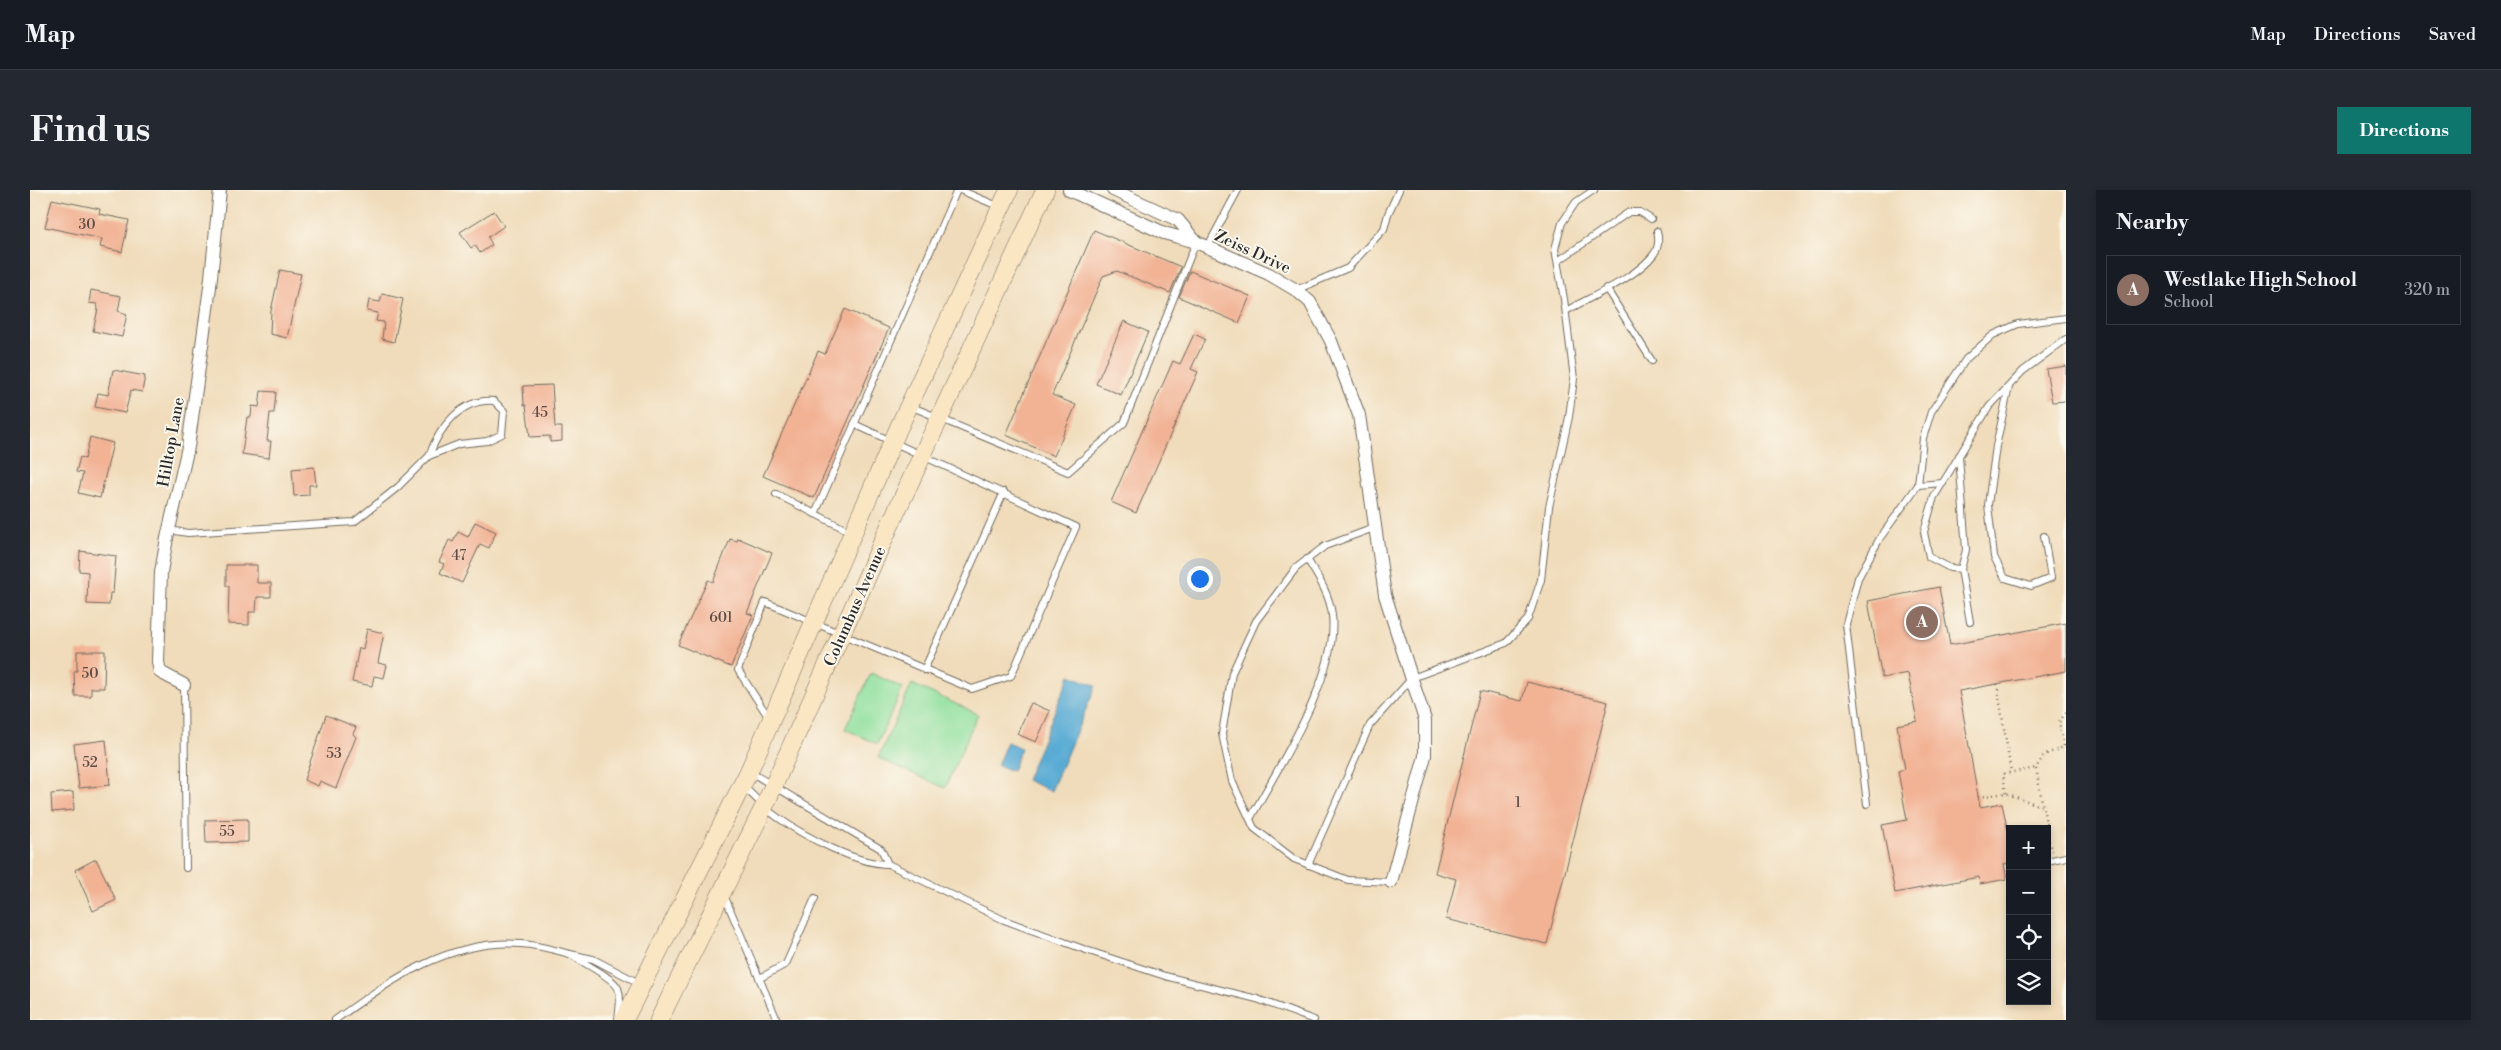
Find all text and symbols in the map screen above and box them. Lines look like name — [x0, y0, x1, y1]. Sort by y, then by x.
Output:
text: Map — [25, 20, 75, 50]
text: Map — [2250, 23, 2286, 46]
text: Directions — [2314, 23, 2401, 46]
text: Saved — [2429, 23, 2476, 46]
button: Directions — [2337, 107, 2471, 154]
text: Find us — [30, 109, 150, 152]
text: Nearby — [2116, 210, 2189, 236]
house number: 30 — [78, 216, 96, 234]
street label: Zeiss Drive — [1211, 226, 1294, 278]
text: Westlake High School — [2164, 268, 2357, 292]
text: A — [2127, 280, 2139, 300]
text: 320 m — [2404, 280, 2450, 300]
text: School — [2164, 292, 2213, 312]
street label: Hilltop Lane — [153, 396, 189, 489]
house number: 45 — [532, 404, 548, 422]
street label: Columbus Avenue — [820, 543, 890, 669]
house number: 47 — [452, 547, 466, 565]
your location — [1187, 566, 1213, 592]
pin: A — [1906, 603, 1938, 641]
house number: 601 — [709, 609, 733, 627]
house number: 50 — [82, 665, 99, 683]
house number: 53 — [326, 745, 342, 763]
house number: 52 — [82, 754, 98, 772]
house number: 1 — [1515, 794, 1521, 812]
house number: 55 — [219, 823, 235, 841]
map controls — [2006, 825, 2051, 1005]
button: + — [2006, 825, 2051, 870]
button: − — [2006, 870, 2051, 915]
button: locate — [2006, 915, 2051, 960]
button: layers — [2006, 960, 2051, 1005]

